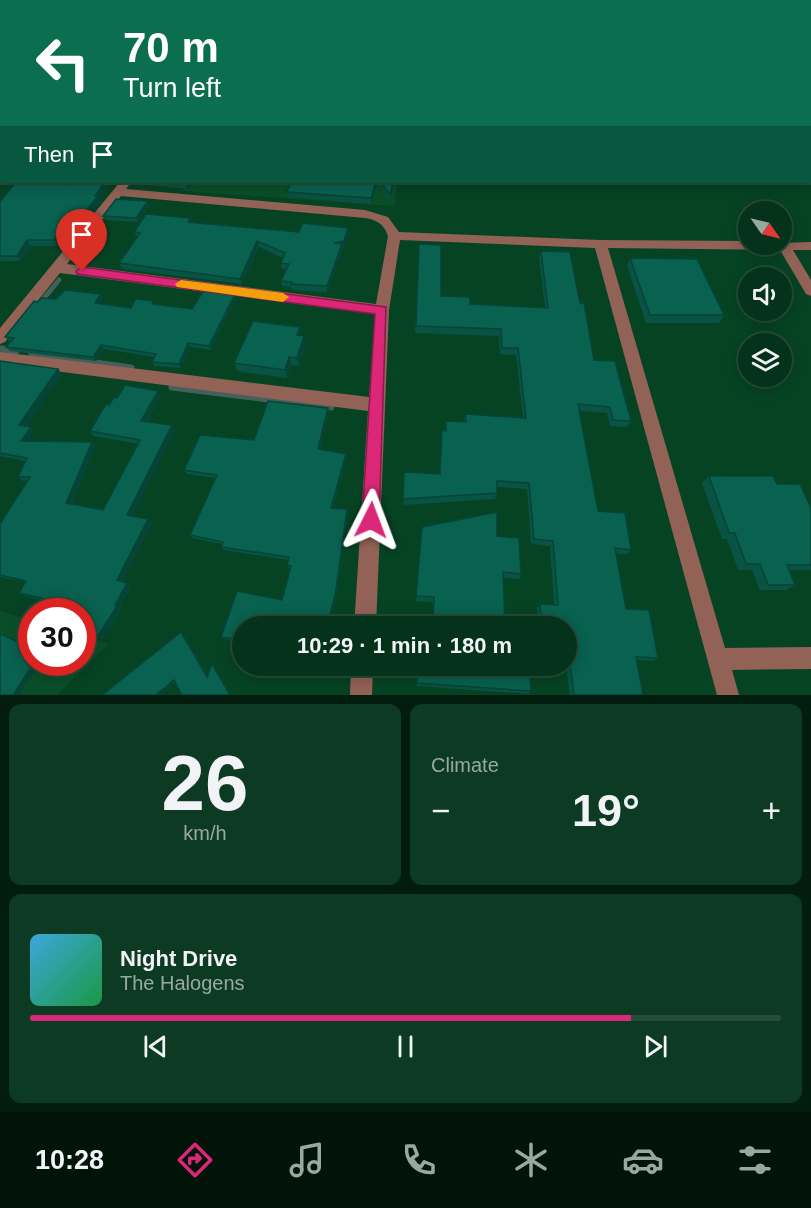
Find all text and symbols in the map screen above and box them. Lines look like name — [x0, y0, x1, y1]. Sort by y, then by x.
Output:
icon: left — [24, 24, 102, 102]
text: 70 m — [123, 24, 219, 71]
text: Turn left — [123, 73, 221, 103]
icon: arrive — [86, 138, 119, 171]
text: Then — [24, 142, 74, 167]
north arrow — [738, 201, 792, 255]
map controls — [738, 201, 792, 387]
pin — [56, 209, 107, 271]
icon: arrive — [65, 218, 98, 251]
button: sound — [738, 267, 792, 321]
button: layers — [738, 333, 792, 387]
position arrow — [339, 488, 403, 552]
speed limit sign: 30 — [18, 598, 96, 676]
text: 10:29 · 1 min · 180 m — [297, 633, 512, 658]
text: 26 — [162, 739, 248, 827]
text: Climate — [431, 754, 499, 776]
text: 19° — [572, 785, 640, 836]
text: − — [431, 792, 450, 829]
text: + — [762, 792, 781, 829]
text: km/h — [183, 822, 227, 844]
text: Night Drive — [120, 946, 237, 971]
text: The Halogens — [120, 972, 245, 994]
icon: previous — [139, 1030, 172, 1063]
icon: pause — [389, 1030, 422, 1063]
icon: next — [639, 1030, 672, 1063]
icon: directions — [174, 1139, 216, 1181]
icon: music — [286, 1139, 328, 1181]
icon: phone — [398, 1139, 440, 1181]
icon: climate — [510, 1139, 552, 1181]
icon: car — [622, 1139, 664, 1181]
icon: filters — [734, 1139, 776, 1181]
text: 10:28 — [35, 1145, 104, 1175]

